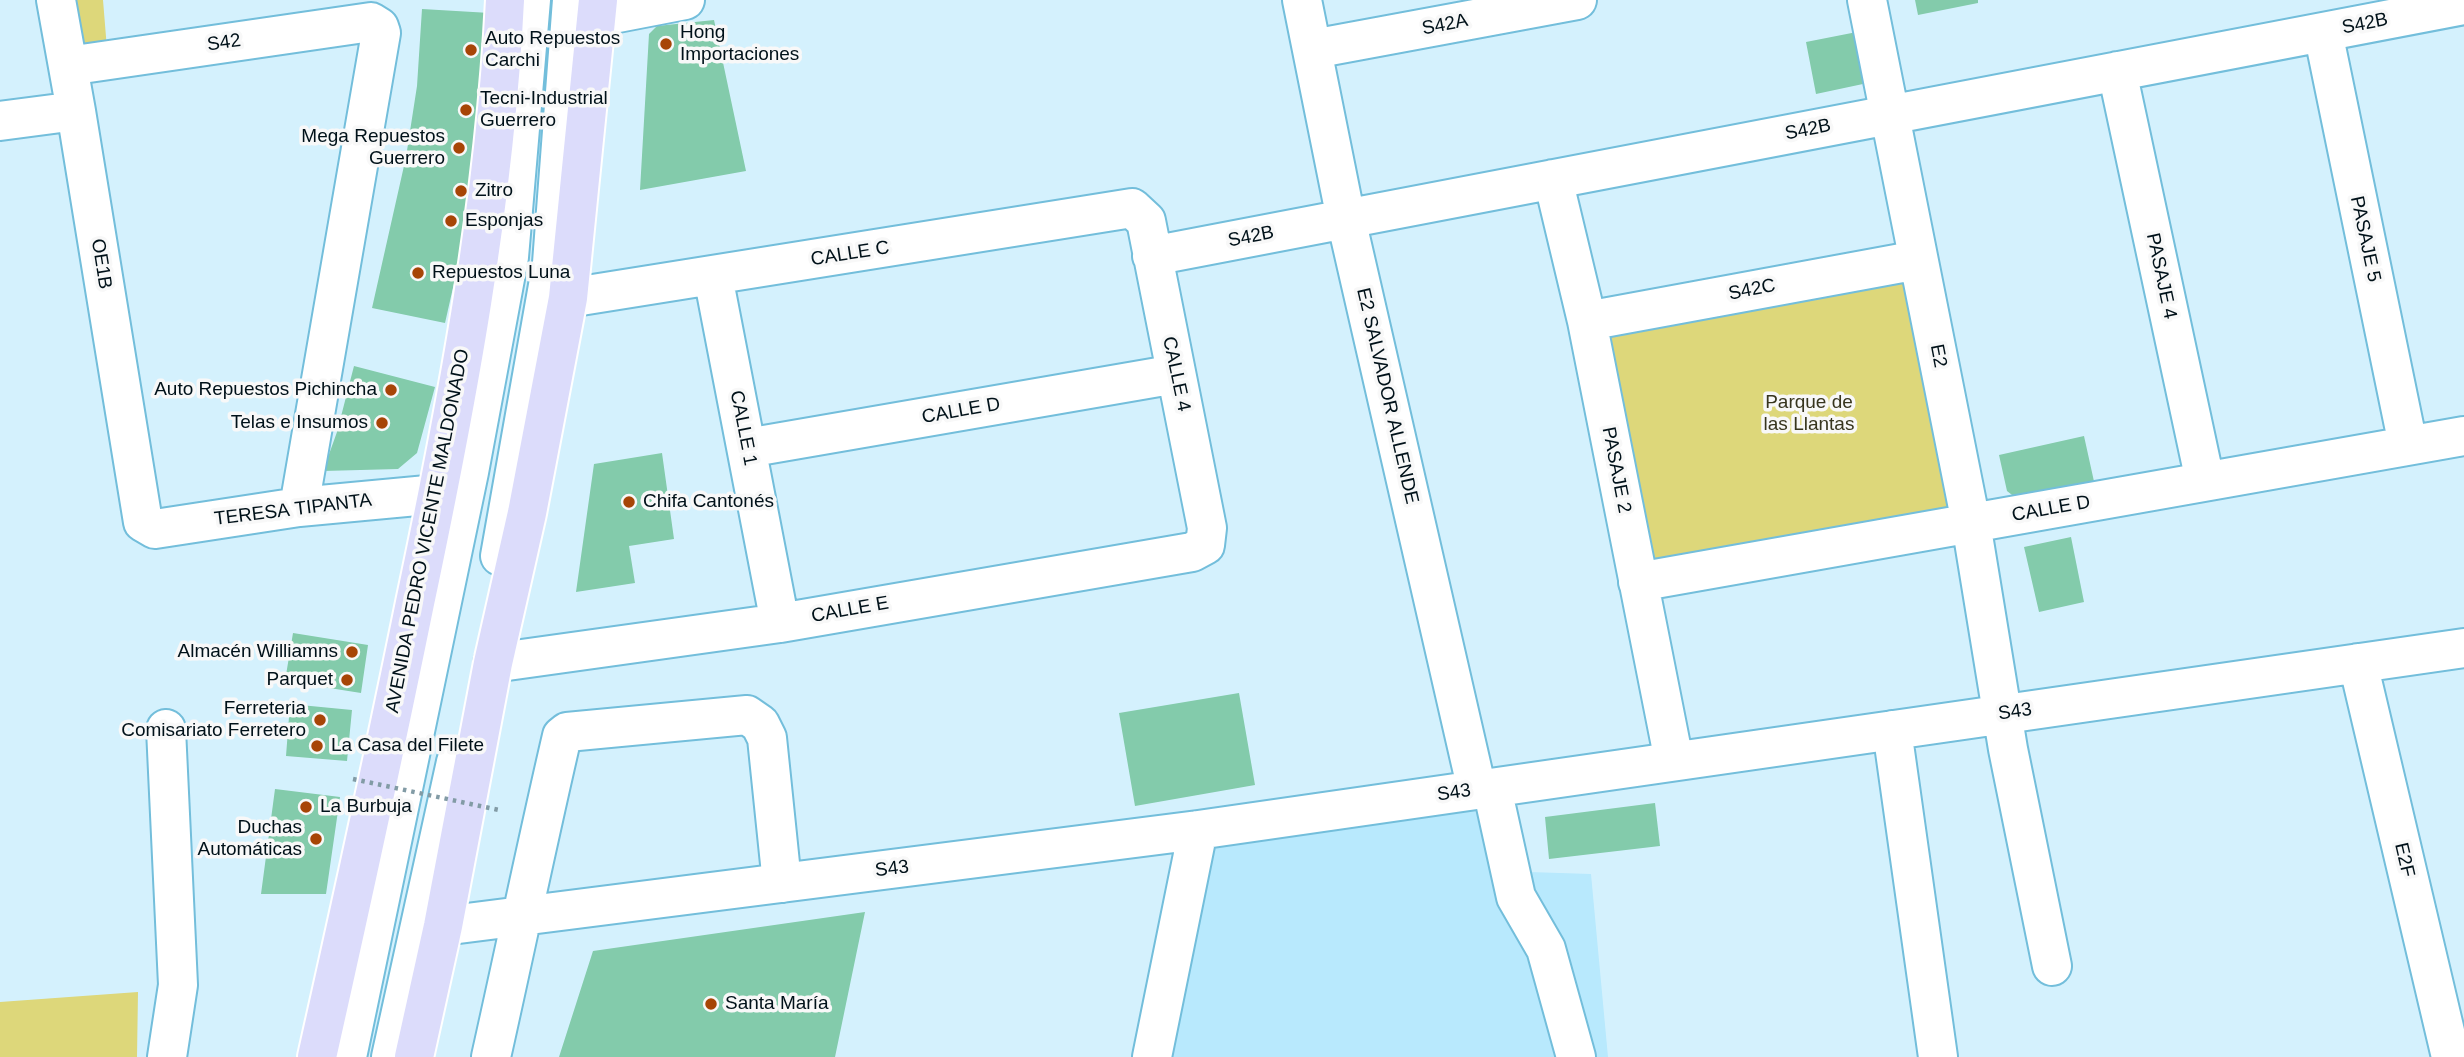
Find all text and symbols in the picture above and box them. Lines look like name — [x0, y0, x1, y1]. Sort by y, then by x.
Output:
street label: S42B — [2340, 8, 2390, 40]
street label: S42A — [1420, 9, 1470, 41]
place label: Hong Importaciones — [680, 22, 799, 66]
place label: Auto Repuestos Carchi — [485, 28, 620, 72]
street label: S42 — [206, 29, 242, 57]
marker: Hong Importaciones — [658, 36, 674, 52]
marker: Auto Repuestos Carchi — [463, 42, 479, 58]
place label: Tecni-Industrial Guerrero — [480, 88, 608, 132]
marker: Tecni-Industrial Guerrero — [458, 102, 474, 118]
street label: S42B — [1783, 114, 1833, 146]
place label: Mega Repuestos Guerrero — [301, 126, 445, 170]
marker: Mega Repuestos Guerrero — [451, 140, 467, 156]
place label: Zitro — [475, 180, 513, 202]
marker: Zitro — [453, 183, 469, 199]
street label: PASAJE 5 — [2345, 194, 2385, 284]
place label: Esponjas — [465, 210, 543, 232]
marker: Esponjas — [443, 213, 459, 229]
street label: S42B — [1226, 221, 1276, 253]
street label: PASAJE 4 — [2141, 231, 2181, 321]
street label: OE1B — [86, 237, 116, 291]
street label: CALLE C — [809, 237, 891, 271]
place label: Repuestos Luna — [432, 262, 570, 284]
marker: Repuestos Luna — [410, 265, 426, 281]
street label: S42C — [1726, 274, 1778, 306]
street label: E2 SALVADOR ALLENDE — [1351, 286, 1423, 506]
street label: CALLE 4 — [1157, 334, 1195, 414]
street label: E2 — [1925, 342, 1951, 370]
street label: AVENIDA PEDRO VICENTE MALDONADO — [381, 347, 475, 715]
place label: Auto Repuestos Pichincha — [154, 379, 377, 401]
marker: Auto Repuestos Pichincha — [383, 382, 399, 398]
street label: CALLE 1 — [725, 389, 761, 467]
park label: Parque de las Llantas — [1764, 392, 1854, 436]
street label: CALLE D — [920, 393, 1002, 429]
place label: Telas e Insumos — [231, 412, 368, 434]
marker: Telas e Insumos — [374, 415, 390, 431]
street label: PASAJE 2 — [1596, 425, 1636, 515]
street label: TERESA TIPANTA — [213, 489, 373, 531]
place label: Chifa Cantonés — [643, 491, 774, 513]
street label: CALLE D — [2010, 491, 2092, 527]
marker: Chifa Cantonés — [621, 494, 637, 510]
street label: CALLE E — [810, 592, 890, 628]
place label: Almacén Williamns — [178, 641, 338, 663]
marker: Almacén Williamns — [344, 644, 360, 660]
place label: Parquet — [266, 669, 333, 691]
marker: Parquet — [339, 672, 355, 688]
place label: Ferreteria Comisariato Ferretero — [121, 698, 306, 742]
street label: S43 — [1997, 698, 2033, 726]
marker: Ferreteria Comisariato Ferretero — [312, 712, 328, 728]
place label: La Casa del Filete — [331, 735, 484, 757]
marker: La Casa del Filete — [309, 738, 325, 754]
street label: S43 — [1436, 779, 1472, 807]
place label: La Burbuja — [320, 796, 412, 818]
marker: La Burbuja — [298, 799, 314, 815]
place label: Duchas Automáticas — [197, 817, 302, 861]
marker: Duchas Automáticas — [308, 831, 324, 847]
street label: E2F — [2389, 840, 2419, 880]
street label: S43 — [874, 856, 910, 882]
place label: Santa María — [725, 993, 828, 1015]
marker: Santa María — [703, 996, 719, 1012]

